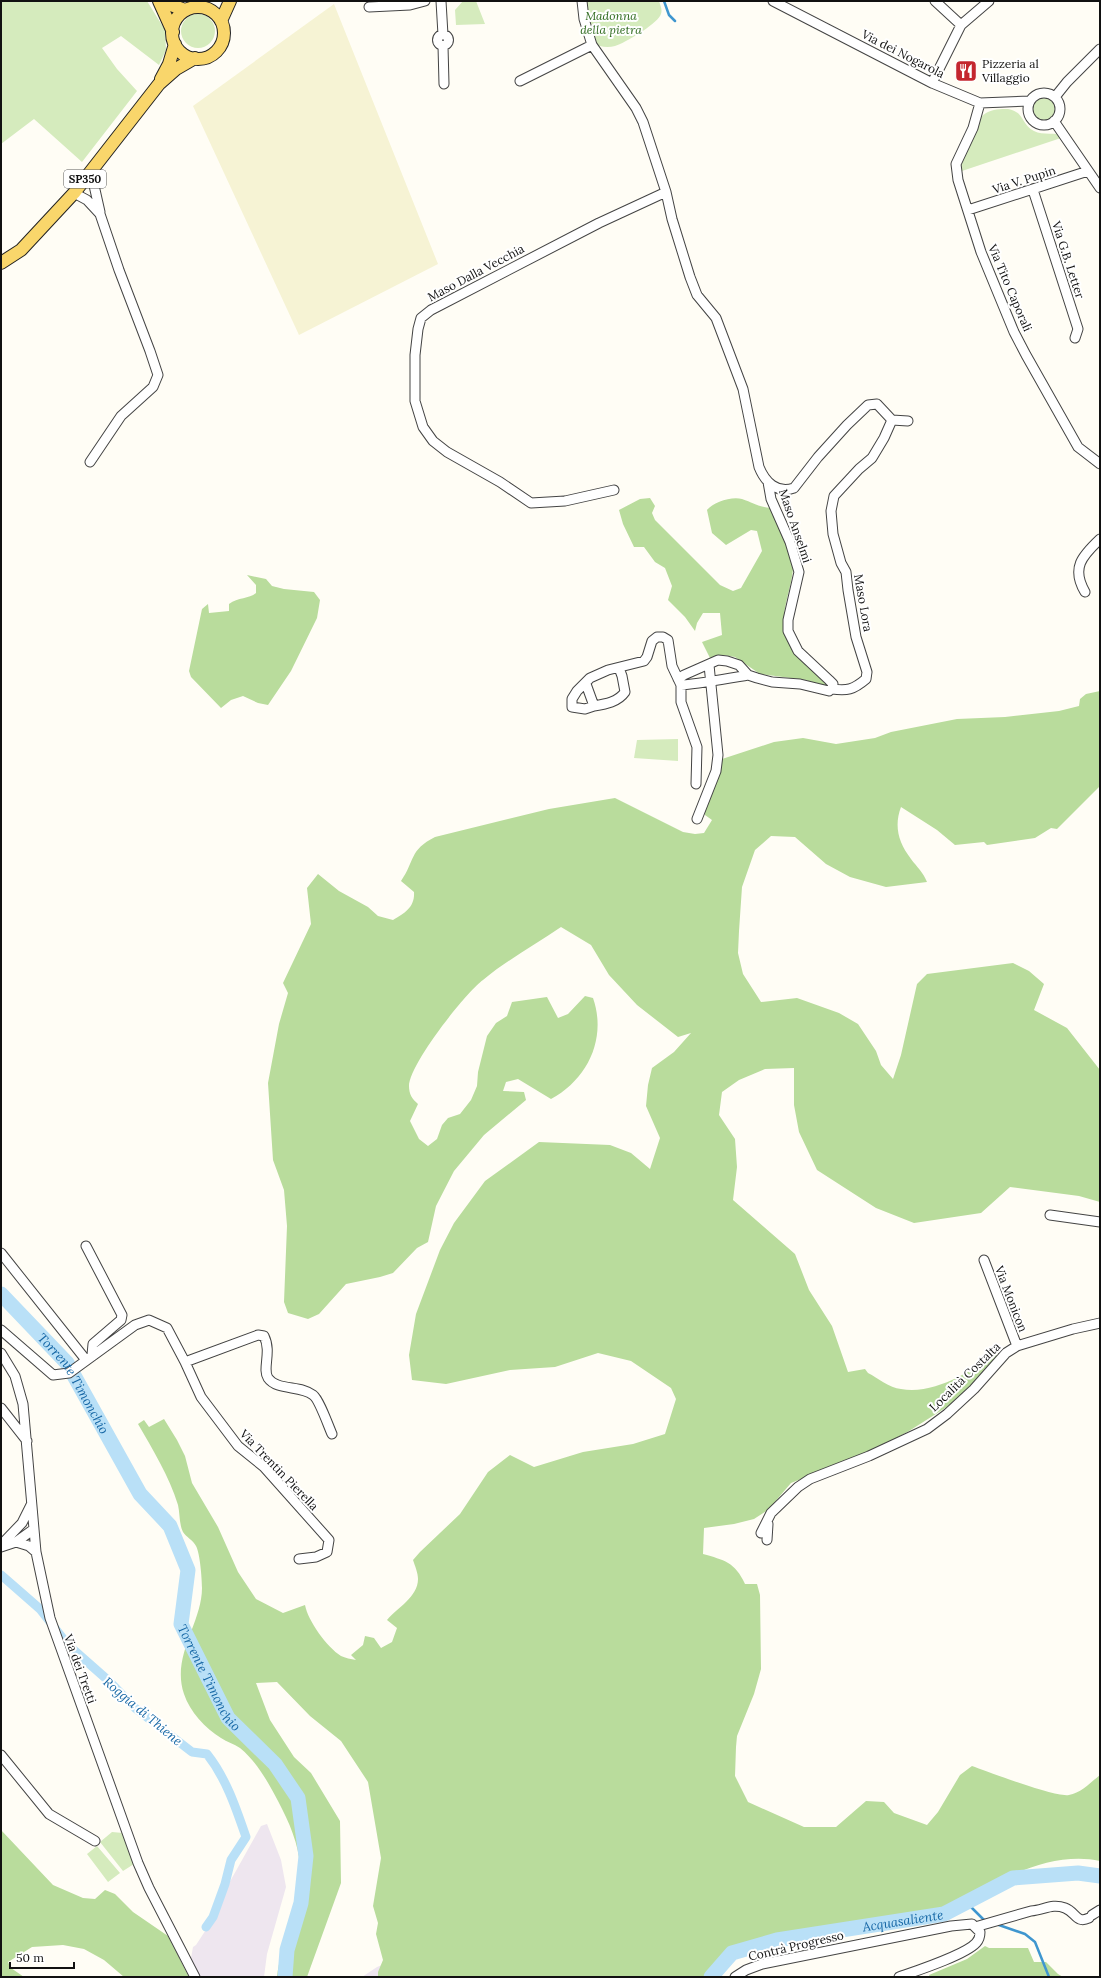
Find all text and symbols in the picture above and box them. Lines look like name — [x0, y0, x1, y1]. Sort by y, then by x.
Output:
park label: Madonna della pietra — [580, 8, 642, 37]
street label: Via dei Nogarola — [858, 26, 947, 81]
place label: Pizzeria al Villaggio — [981, 56, 1039, 85]
restaurant icon: Pizzeria al Villaggio — [953, 58, 979, 84]
street label: Via V. Pupin — [989, 162, 1057, 197]
road number: SP350 — [64, 170, 106, 188]
street label: Via G.B. Letter — [1049, 218, 1088, 301]
street label: Maso Dalla Vecchia — [425, 241, 527, 304]
street label: Via Tito Caporali — [985, 241, 1036, 334]
street label: Maso Anselmi — [776, 487, 815, 565]
street label: Maso Lora — [851, 573, 876, 633]
street label: Via Monicon — [992, 1263, 1031, 1334]
water label: Torrente Timonchio — [34, 1330, 113, 1437]
street label: Località Costalta — [926, 1339, 1003, 1414]
street label: Via Trentin Pierella — [236, 1425, 322, 1513]
water label: Torrente Timonchio — [174, 1622, 244, 1735]
street label: Via dei Tretti — [61, 1631, 100, 1705]
water label: Roggia di Thiene — [100, 1673, 186, 1749]
water label: Acquasaliente — [860, 1906, 944, 1936]
street label: Contrà Progresso — [747, 1927, 845, 1964]
scale bar — [10, 1944, 74, 1970]
text: 50 m — [16, 1950, 44, 1965]

